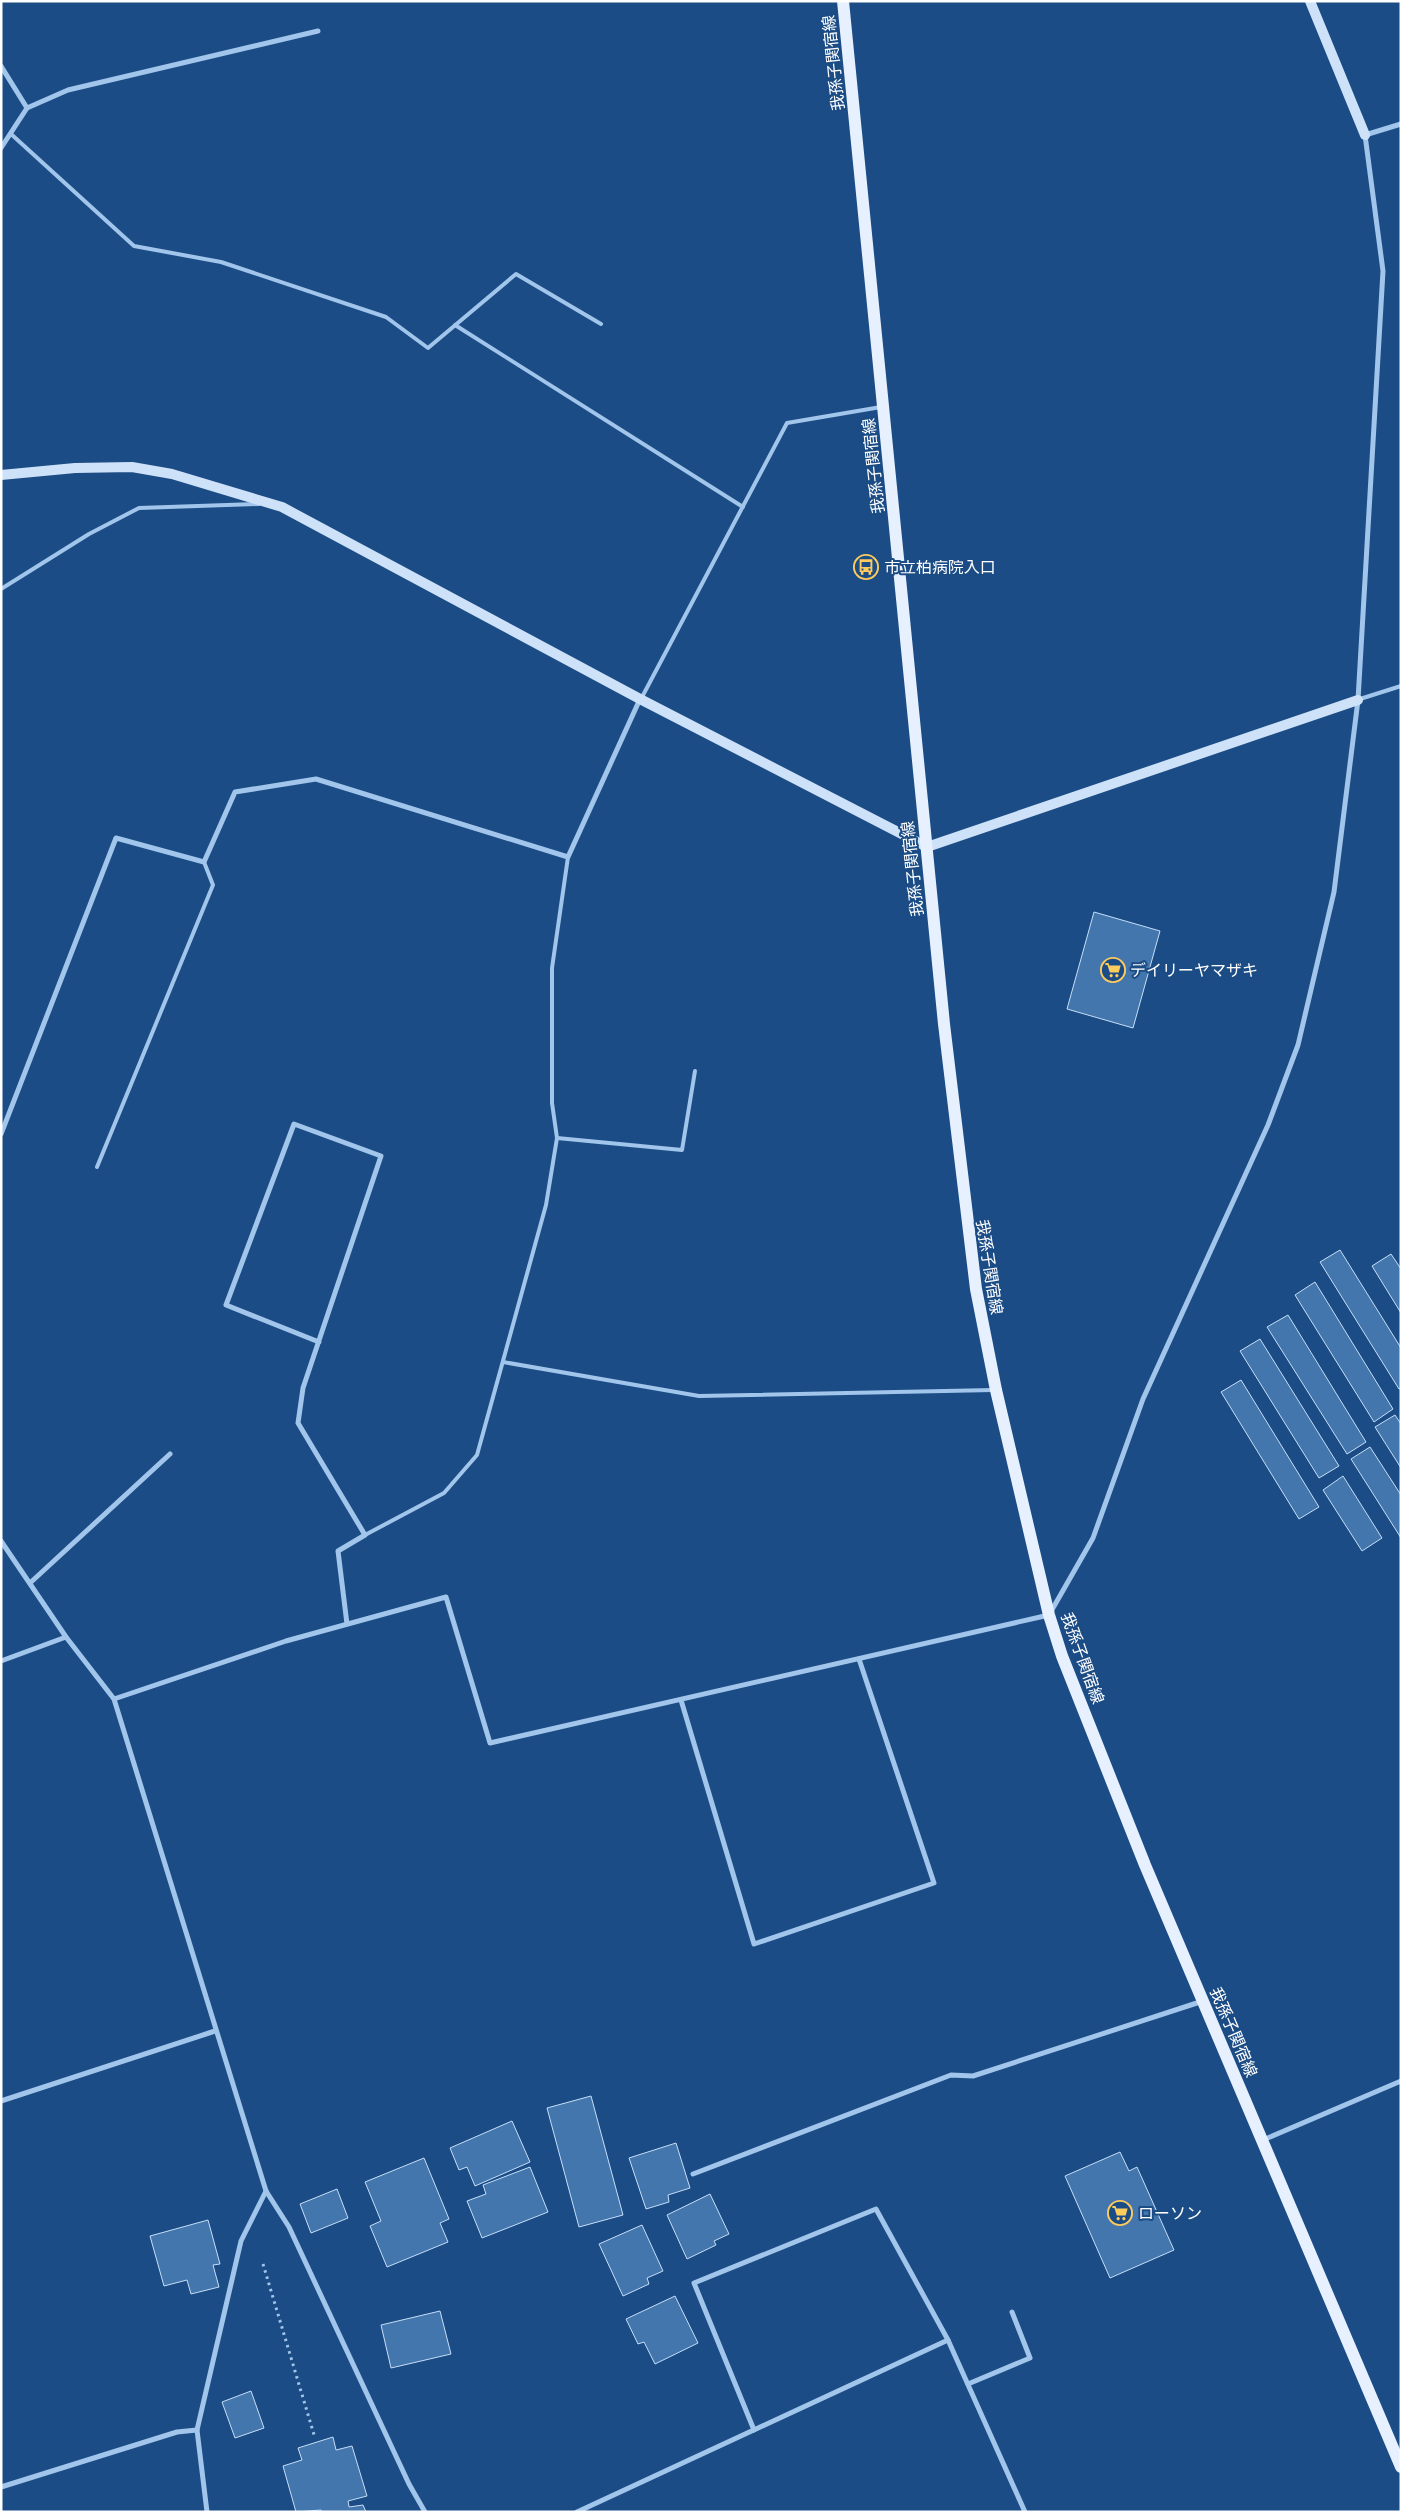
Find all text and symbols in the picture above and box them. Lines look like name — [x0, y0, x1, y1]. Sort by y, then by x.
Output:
street label: 我孫子関宿線 — [818, 14, 849, 112]
street label: 我孫子関宿線 — [858, 417, 889, 515]
bus stop icon: 市立柏病院入口 — [853, 554, 879, 580]
place label: 市立柏病院入口 — [884, 557, 996, 578]
street label: 我孫子関宿線 — [897, 820, 928, 918]
supermarket icon: デイリーヤマザキ — [1100, 957, 1126, 983]
place label: デイリーヤマザキ — [1130, 960, 1258, 981]
street label: 我孫子関宿線 — [972, 1218, 1007, 1316]
street label: 我孫子関宿線 — [1056, 1609, 1109, 1707]
street label: 我孫子関宿線 — [1205, 1984, 1262, 2080]
supermarket icon: ローソン — [1107, 2200, 1133, 2226]
place label: ローソン — [1138, 2203, 1202, 2224]

